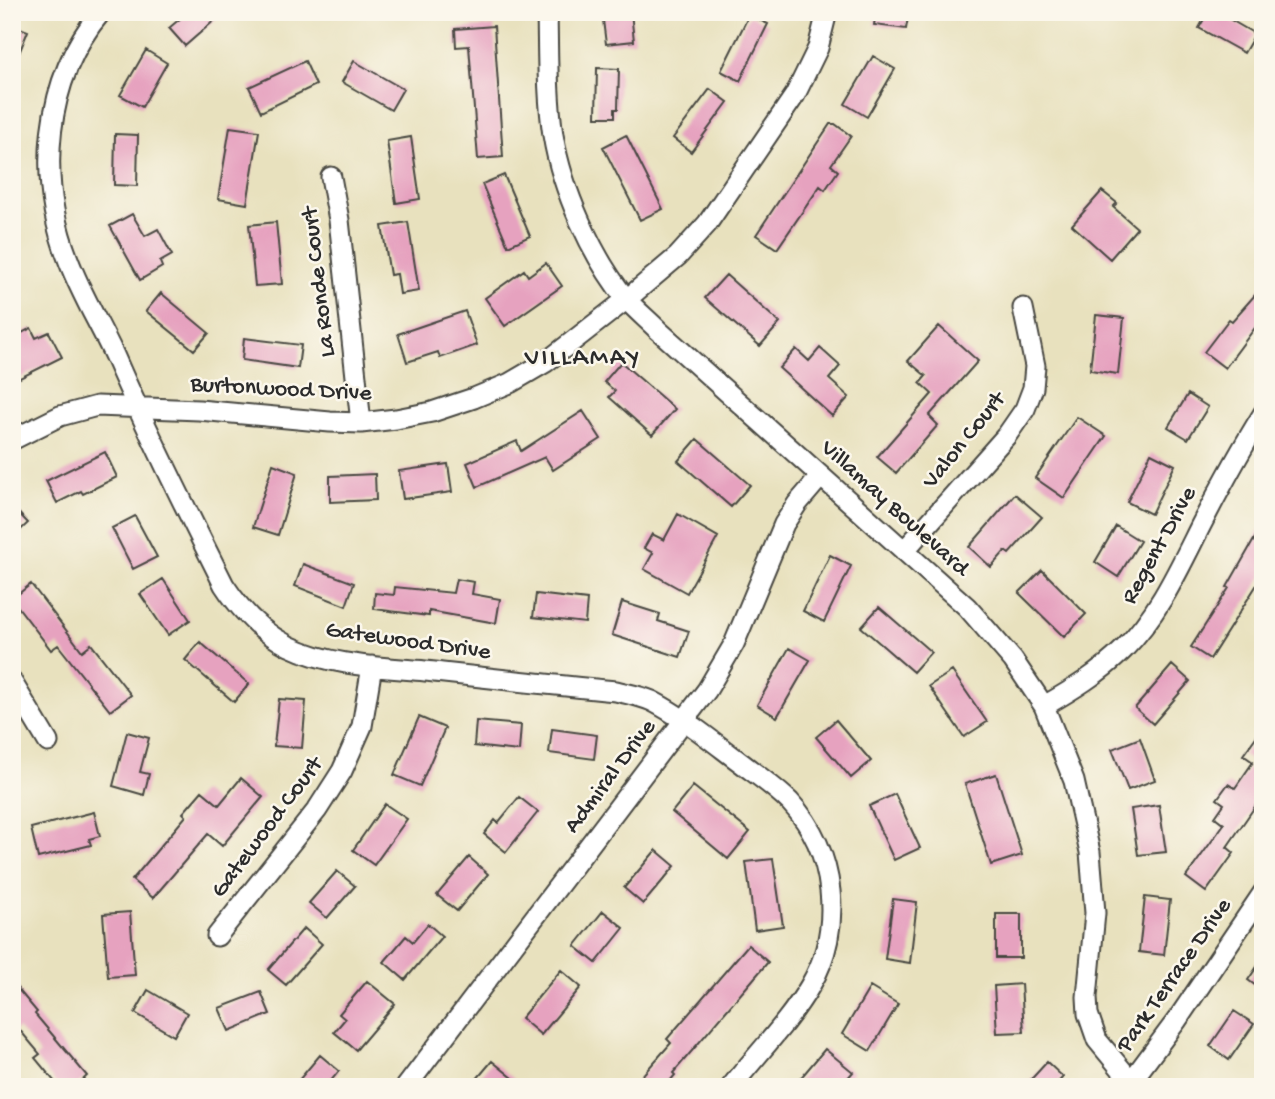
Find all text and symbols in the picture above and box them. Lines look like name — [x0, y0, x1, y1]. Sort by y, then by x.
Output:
street label: La Ronde Court — [296, 203, 344, 359]
district label: VILLAMAY — [524, 344, 641, 375]
street label: Burtonwood Drive — [189, 371, 373, 409]
street label: Valon Court — [916, 385, 1014, 496]
street label: Villamay Boulevard — [813, 434, 976, 585]
street label: Regent Drive — [1116, 482, 1205, 610]
street label: Gatewood Drive — [324, 616, 493, 668]
street label: Admiral Drive — [559, 714, 664, 840]
street label: Gatewood Court — [206, 750, 332, 904]
street label: Park Terrace Drive — [1110, 893, 1239, 1060]

